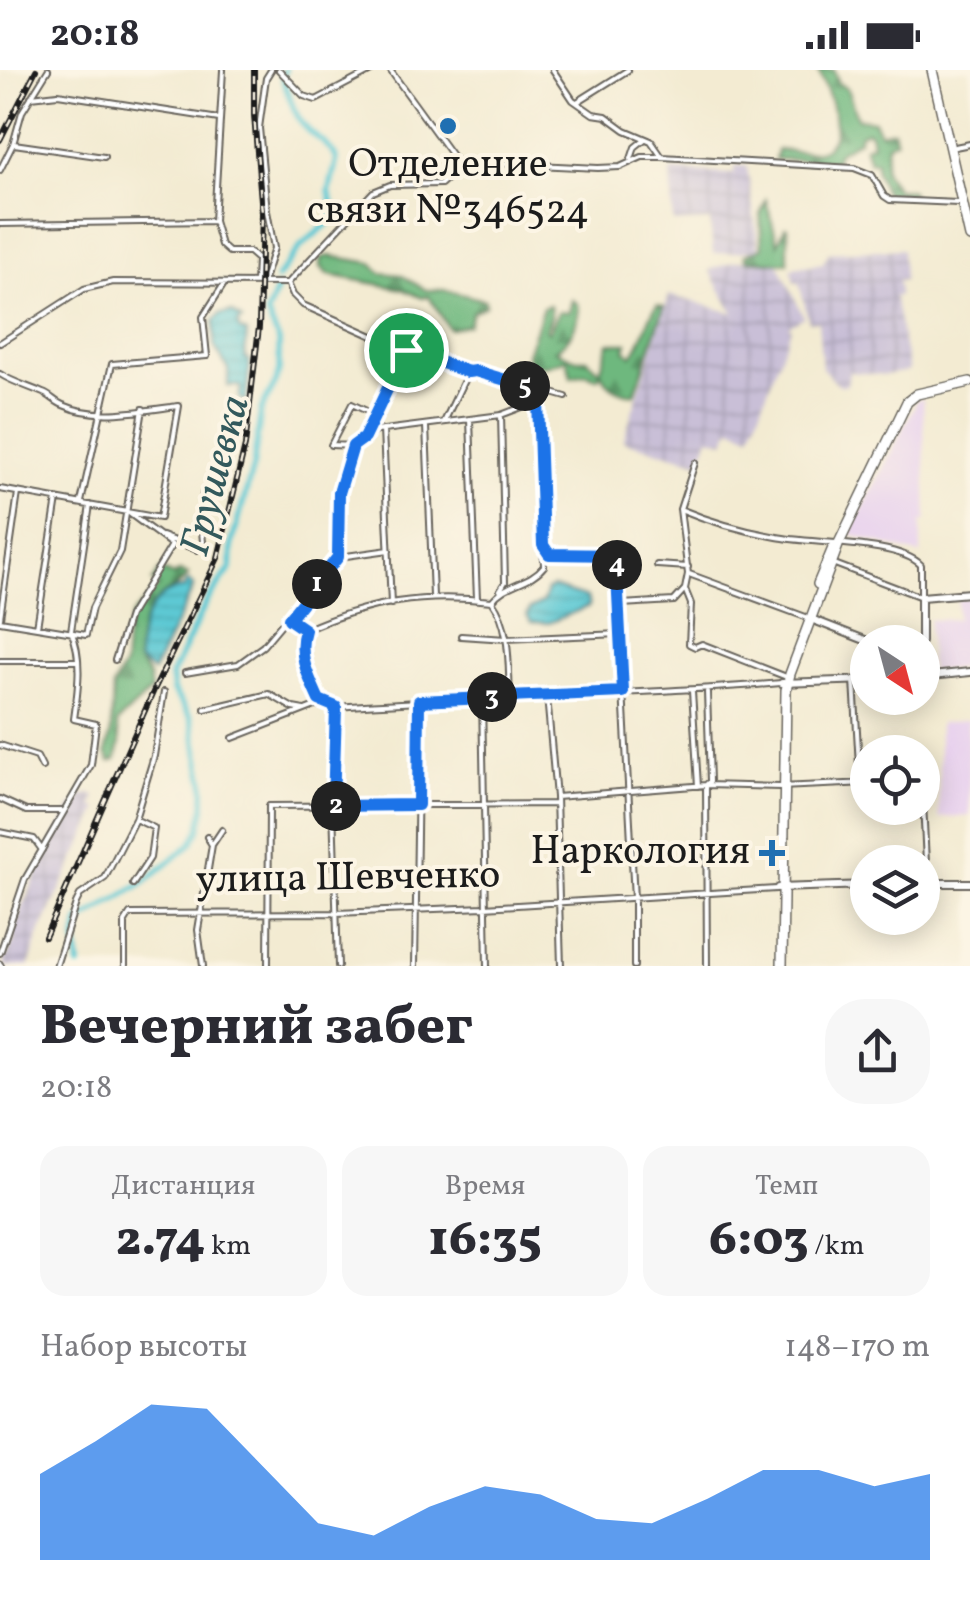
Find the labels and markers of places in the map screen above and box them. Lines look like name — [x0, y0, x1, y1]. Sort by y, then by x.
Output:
marker: Отделение связи №346524 — [437, 115, 459, 137]
place label: Отделение связи №346524 — [307, 138, 589, 240]
pin — [364, 308, 449, 393]
pin: 5 — [500, 361, 550, 411]
pin: 4 — [592, 540, 642, 590]
pin: 1 — [292, 559, 342, 609]
pin: 3 — [467, 672, 517, 722]
pin: 2 — [311, 781, 361, 831]
place label: Наркология — [530, 825, 750, 881]
marker: Наркология — [759, 840, 785, 866]

